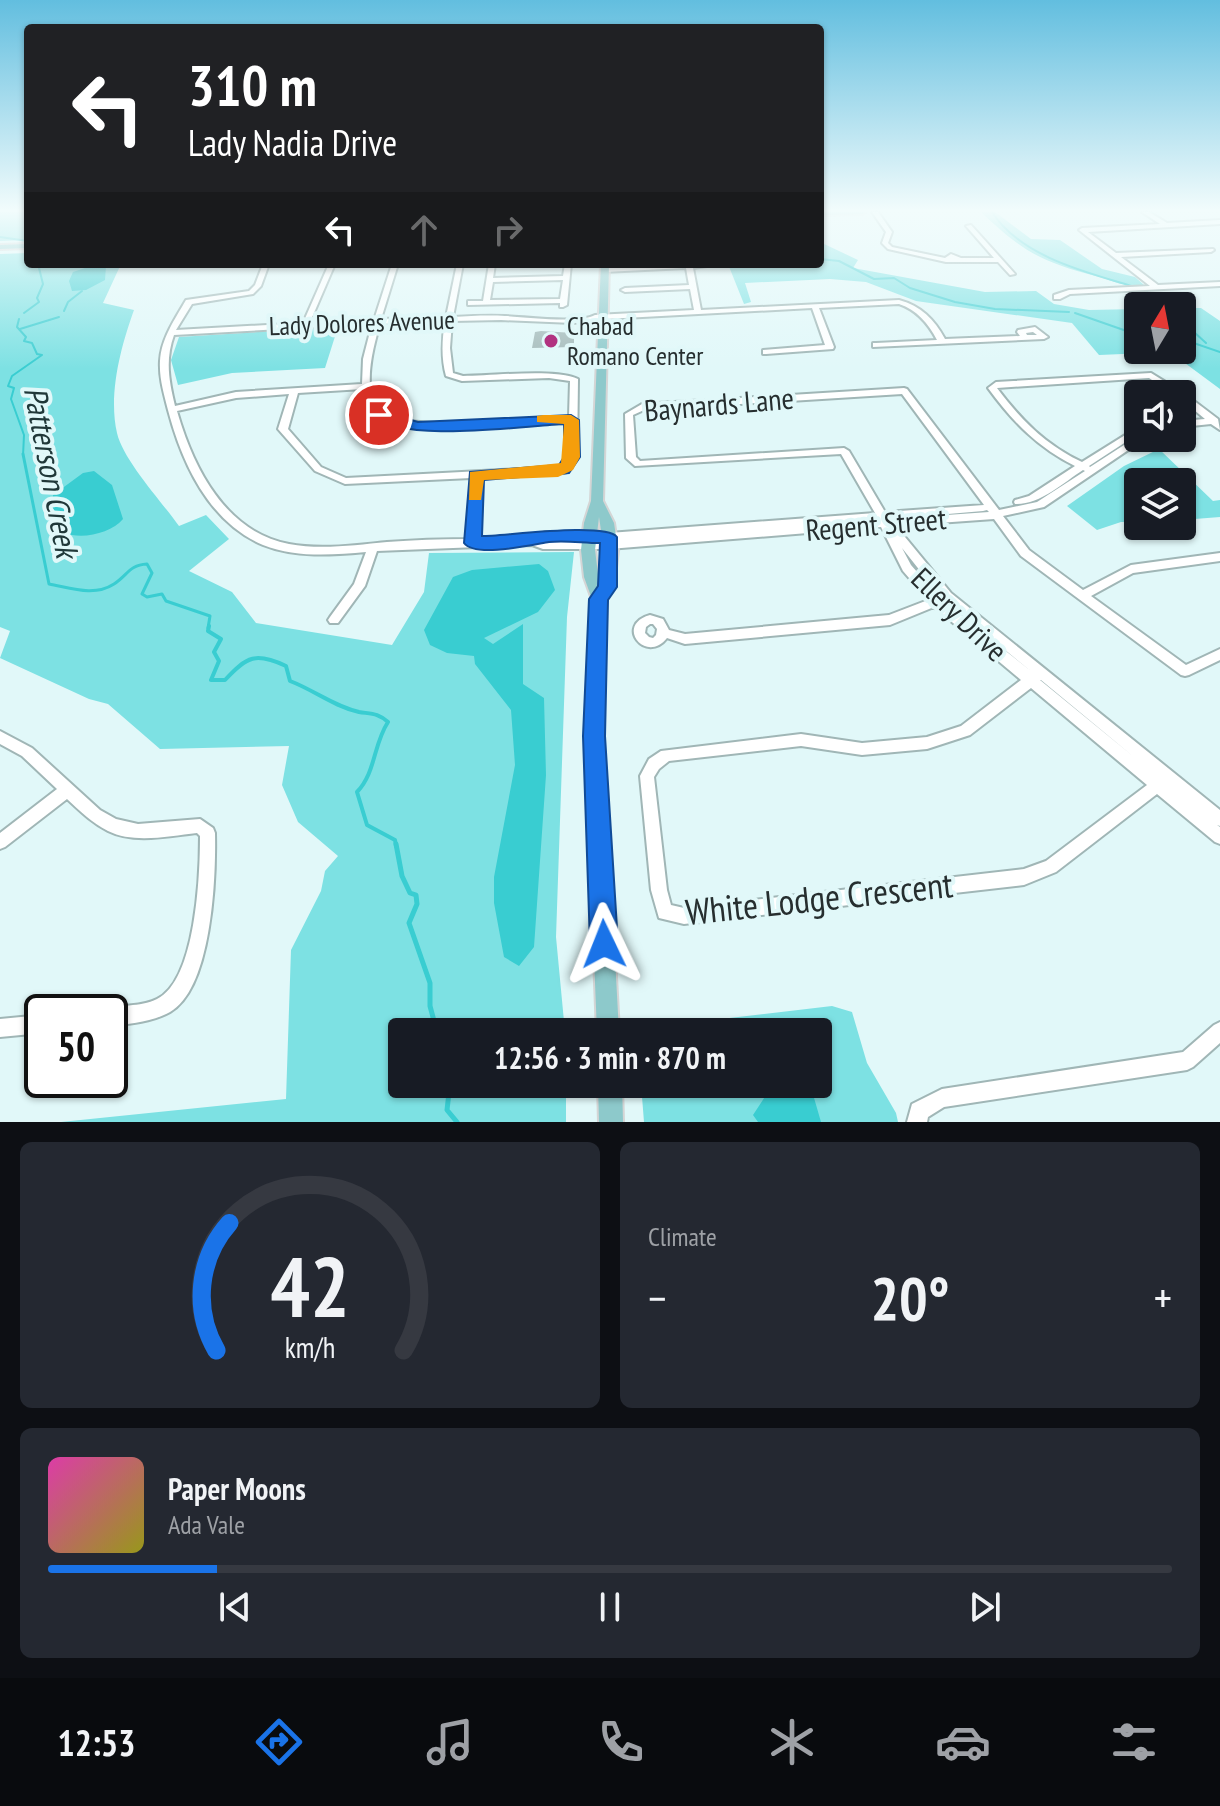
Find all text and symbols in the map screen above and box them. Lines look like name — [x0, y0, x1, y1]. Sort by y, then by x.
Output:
text: 310 m — [188, 49, 317, 121]
icon: left — [56, 56, 160, 160]
text: Lady Nadia Drive — [188, 119, 397, 166]
icon: left — [318, 208, 362, 252]
icon: ahead — [402, 208, 446, 252]
icon: right — [486, 208, 530, 252]
north arrow — [1124, 292, 1196, 364]
map controls — [1124, 292, 1196, 540]
street label: Lady Dolores Avenue — [268, 303, 456, 342]
place label: Chabad Romano Center — [567, 309, 703, 372]
marker: Chabad Romano Center — [542, 332, 560, 350]
street label: Baynards Lane — [643, 378, 795, 429]
button: sound — [1124, 380, 1196, 452]
pin — [345, 381, 413, 449]
water label: Patterson Creek — [15, 383, 90, 564]
icon: arrive — [357, 393, 401, 437]
button: layers — [1124, 468, 1196, 540]
street label: Regent Street — [804, 498, 948, 549]
street label: Ellery Drive — [904, 559, 1016, 669]
street label: White Lodge Crescent — [683, 860, 955, 935]
position arrow — [562, 902, 646, 986]
speed limit sign: 50 — [24, 994, 128, 1098]
text: 12:56 · 3 min · 870 m — [494, 1038, 726, 1077]
text: Climate — [648, 1220, 717, 1253]
text: 42 — [270, 1232, 350, 1340]
text: 20° — [870, 1259, 950, 1337]
text: − — [648, 1269, 666, 1326]
text: + — [1154, 1269, 1172, 1326]
text: km/h — [285, 1329, 335, 1366]
text: Paper Moons — [168, 1469, 306, 1508]
text: Ada Vale — [168, 1508, 245, 1541]
icon: previous — [213, 1585, 257, 1629]
icon: pause — [588, 1585, 632, 1629]
icon: next — [963, 1585, 1007, 1629]
icon: directions — [251, 1714, 307, 1770]
icon: music — [422, 1714, 478, 1770]
icon: phone — [593, 1714, 649, 1770]
icon: climate — [764, 1714, 820, 1770]
icon: car — [935, 1714, 991, 1770]
icon: filters — [1106, 1714, 1162, 1770]
text: 12:53 — [58, 1719, 135, 1766]

